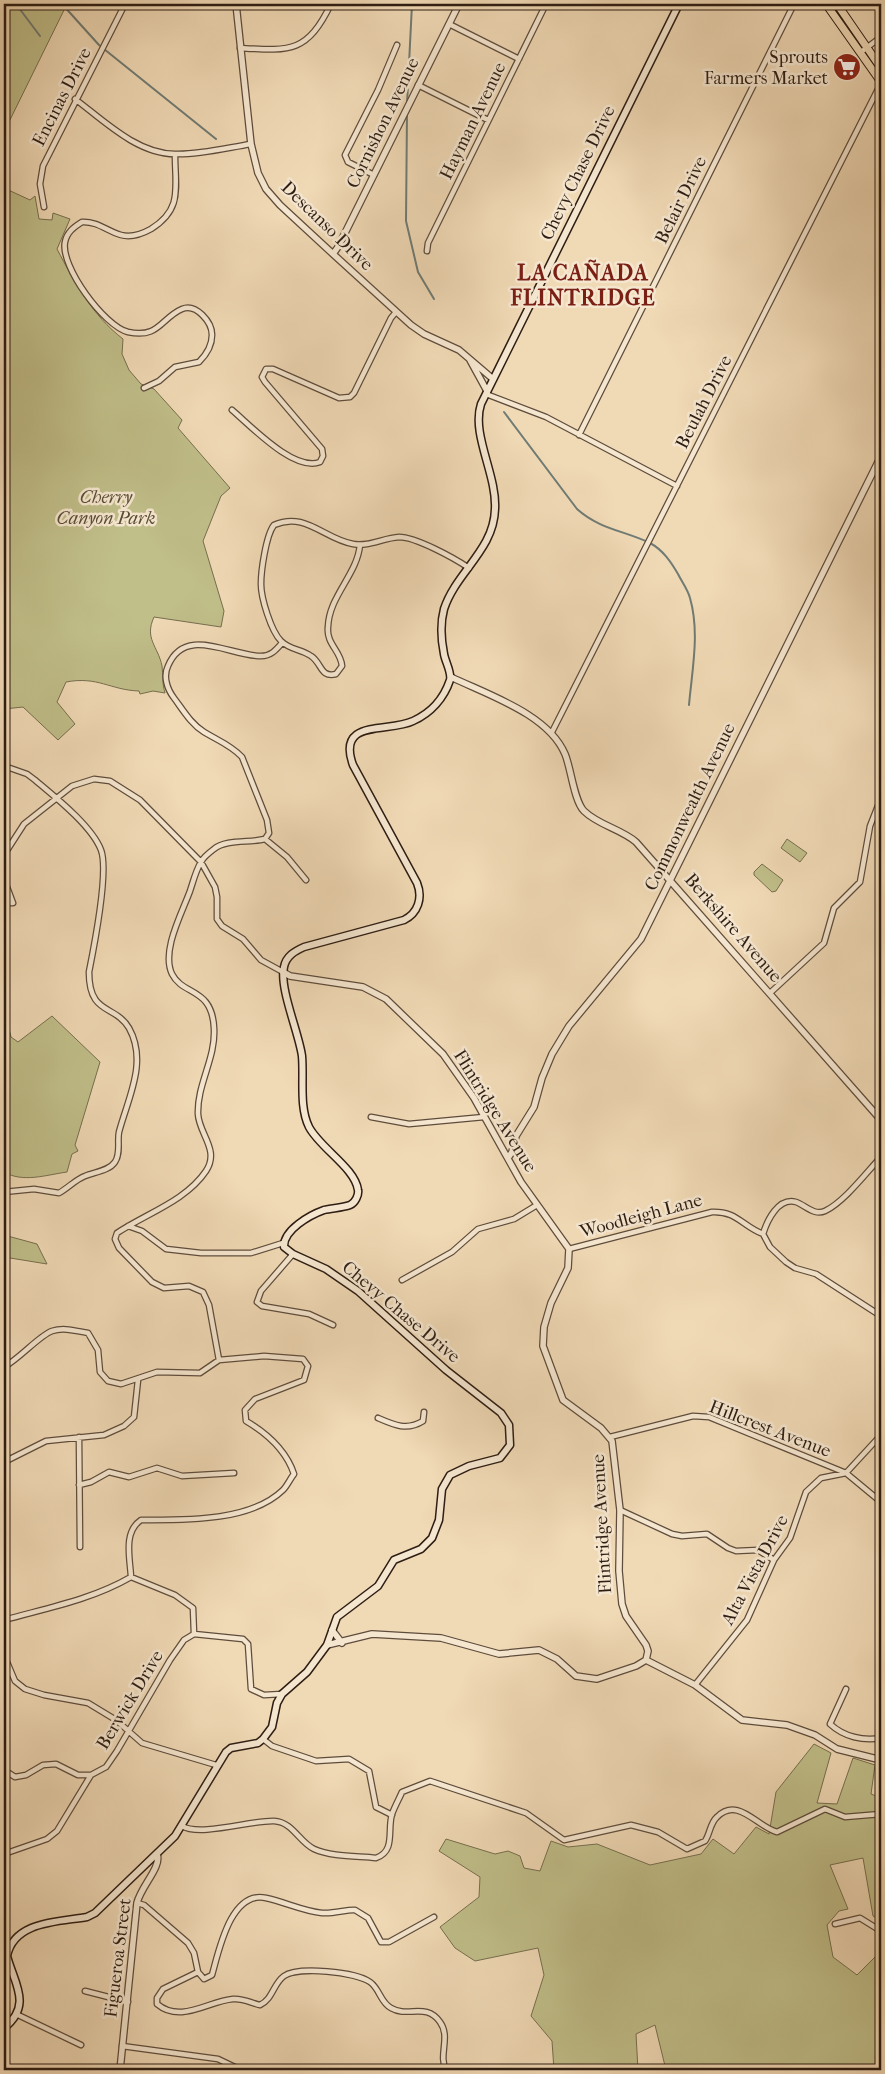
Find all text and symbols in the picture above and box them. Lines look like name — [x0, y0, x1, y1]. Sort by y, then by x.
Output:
street label: Encinas Drive — [28, 44, 96, 150]
place label: Sprouts Farmers Market — [704, 47, 829, 89]
supermarket icon: Sprouts Farmers Market — [832, 52, 862, 82]
street label: Cornishon Avenue — [342, 54, 424, 192]
street label: Hayman Avenue — [436, 59, 510, 183]
street label: Chevy Chase Drive — [536, 102, 620, 244]
street label: Belair Drive — [651, 153, 711, 247]
street label: Descanso Drive — [277, 177, 377, 275]
district label: LA CAÑADA FLINTRIDGE — [509, 259, 656, 311]
street label: Beulah Drive — [671, 352, 737, 452]
park label: Cherry Canyon Park — [57, 487, 156, 529]
street label: Commonwealth Avenue — [640, 720, 740, 894]
street label: Berkshire Avenue — [680, 869, 786, 987]
street label: Flintridge Avenue — [449, 1046, 541, 1176]
street label: Woodleigh Lane — [577, 1190, 704, 1243]
street label: Chevy Chase Drive — [338, 1257, 464, 1367]
street label: Hillcrest Avenue — [706, 1396, 834, 1462]
street label: Flintridge Avenue — [588, 1453, 616, 1594]
street label: Alta Vista Drive — [717, 1511, 793, 1629]
street label: Berwick Drive — [92, 1647, 168, 1753]
street label: Figueroa Street — [100, 1897, 136, 2019]

